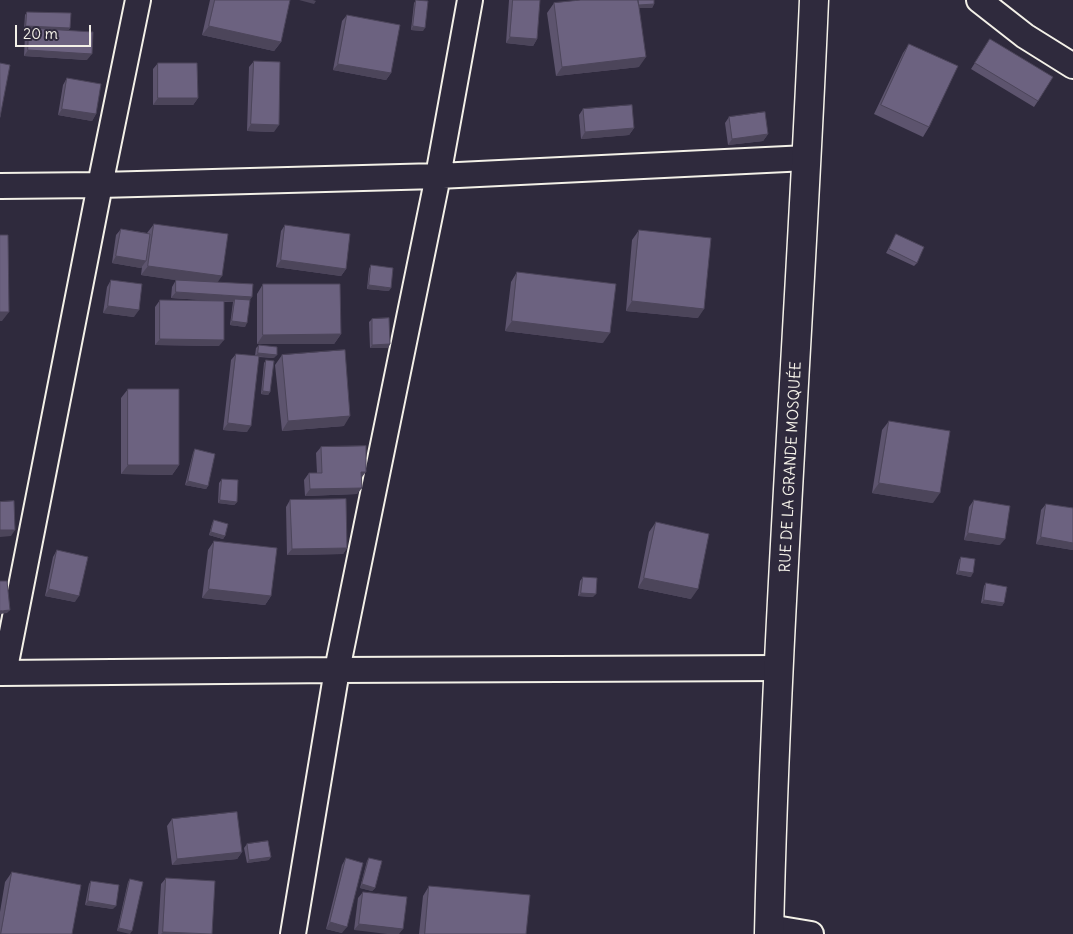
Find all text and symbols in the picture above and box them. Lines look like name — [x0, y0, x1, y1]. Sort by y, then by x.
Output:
scale bar — [18, 15, 94, 47]
text: 20 m — [23, 24, 58, 43]
street label: RUE DE LA GRANDE MOSQUÉE — [776, 361, 806, 573]

